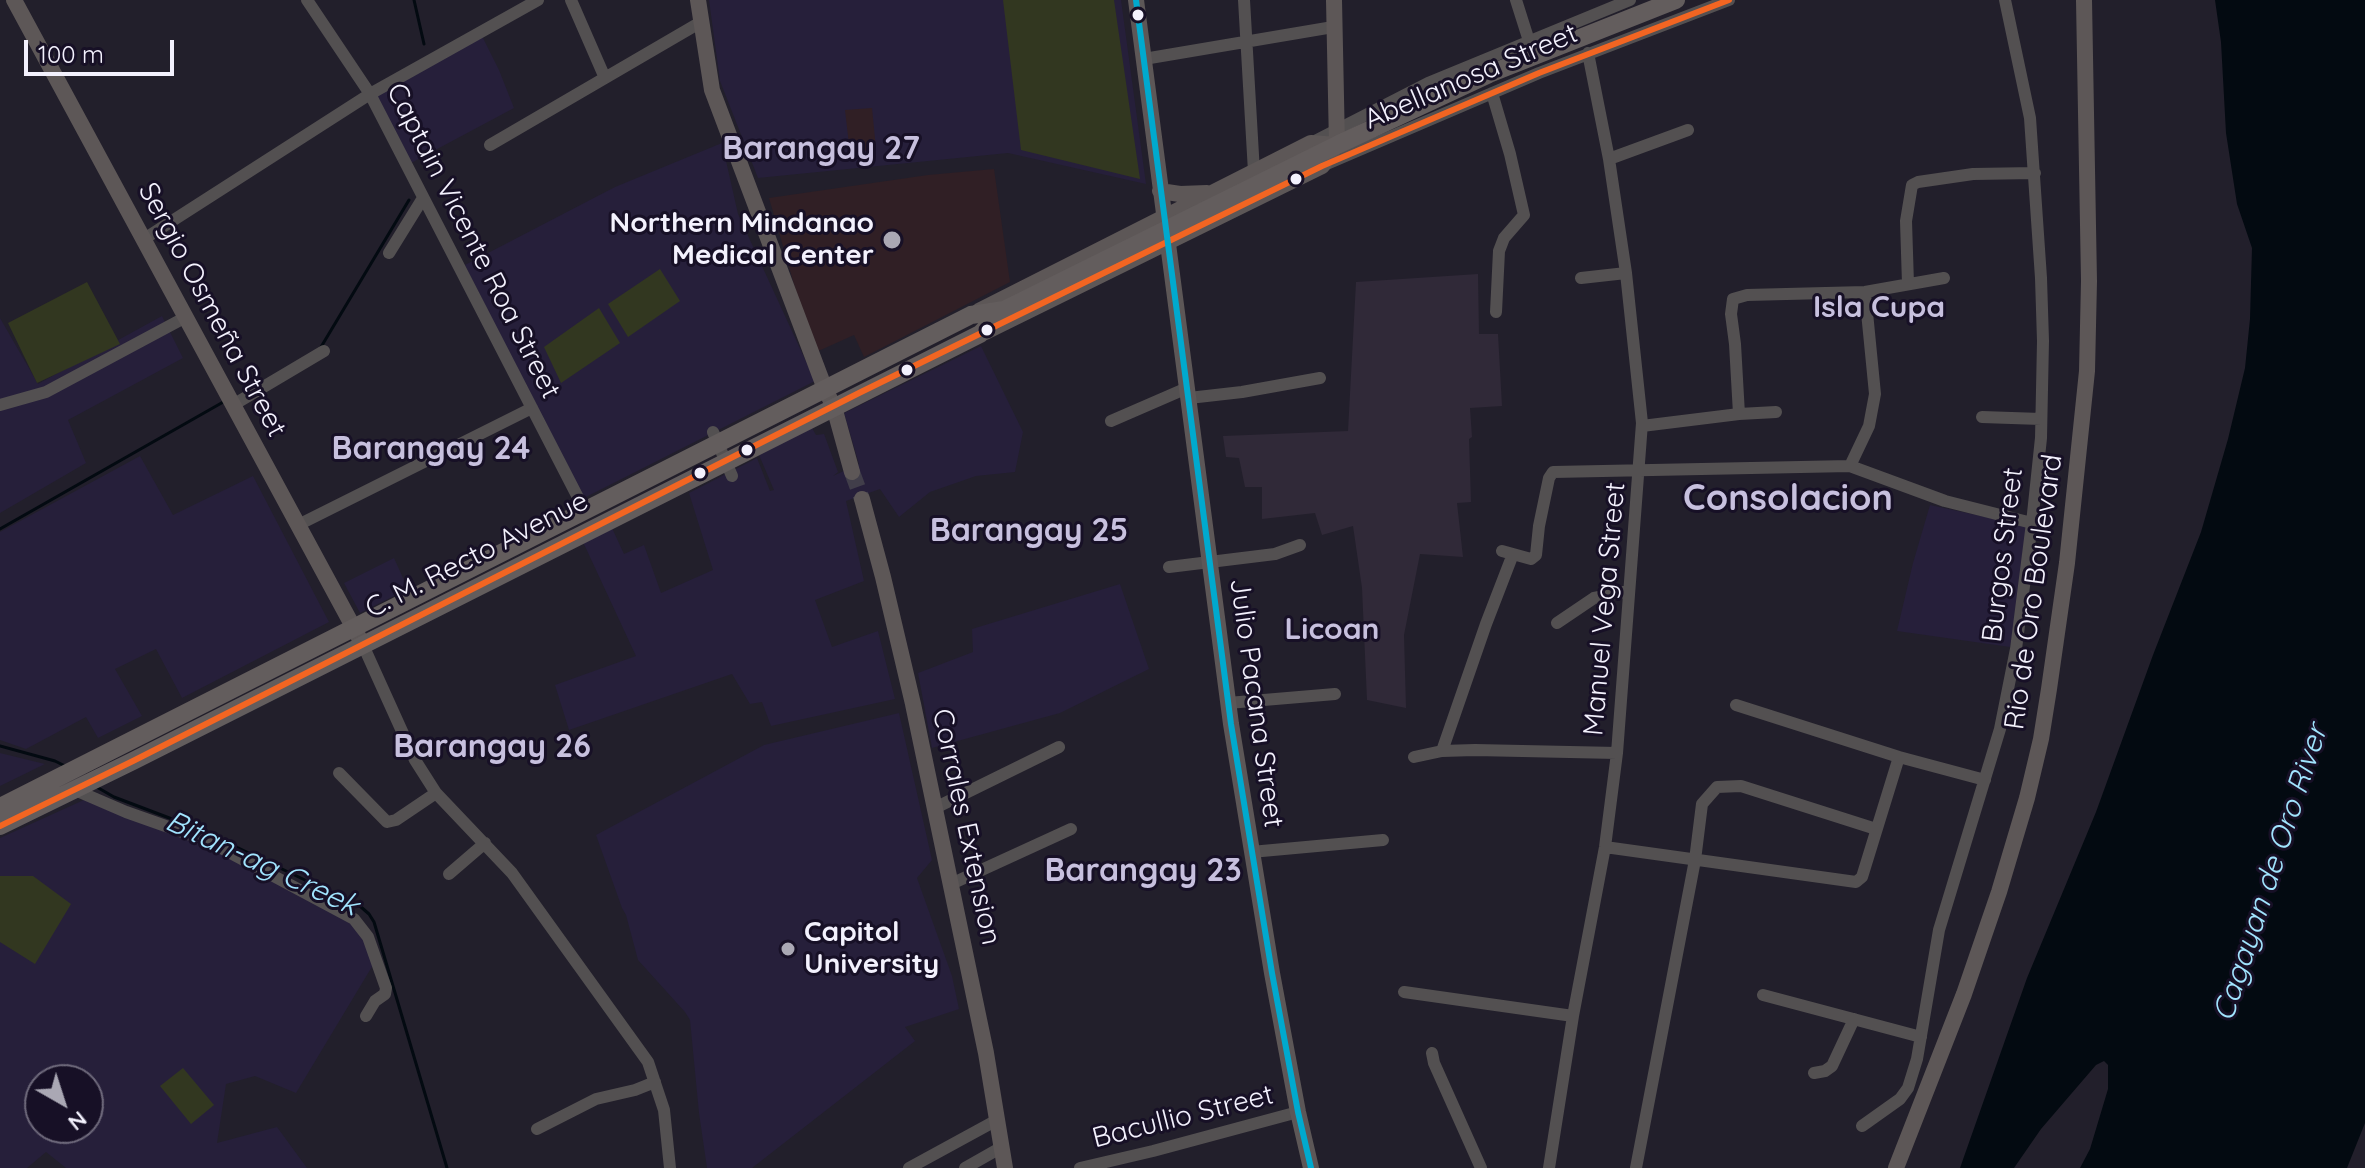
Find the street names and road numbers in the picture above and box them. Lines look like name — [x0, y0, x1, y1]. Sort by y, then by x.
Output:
street label: Abellanosa Street — [1359, 17, 1583, 137]
street label: Captain Vicente Roa Street — [379, 78, 567, 404]
street label: Sergio Osmeña Street — [131, 177, 293, 443]
street label: Rio de Oro Boulevard — [1998, 452, 2070, 732]
street label: Burgos Street — [1976, 466, 2030, 644]
street label: Manuel Vega Street — [1577, 481, 1633, 737]
street label: C. M. Recto Avenue — [360, 484, 594, 626]
street label: Julio Pacana Street — [1222, 576, 1290, 830]
street label: Corrales Extension — [925, 706, 1007, 948]
street label: Bacullio Street — [1089, 1078, 1277, 1156]

